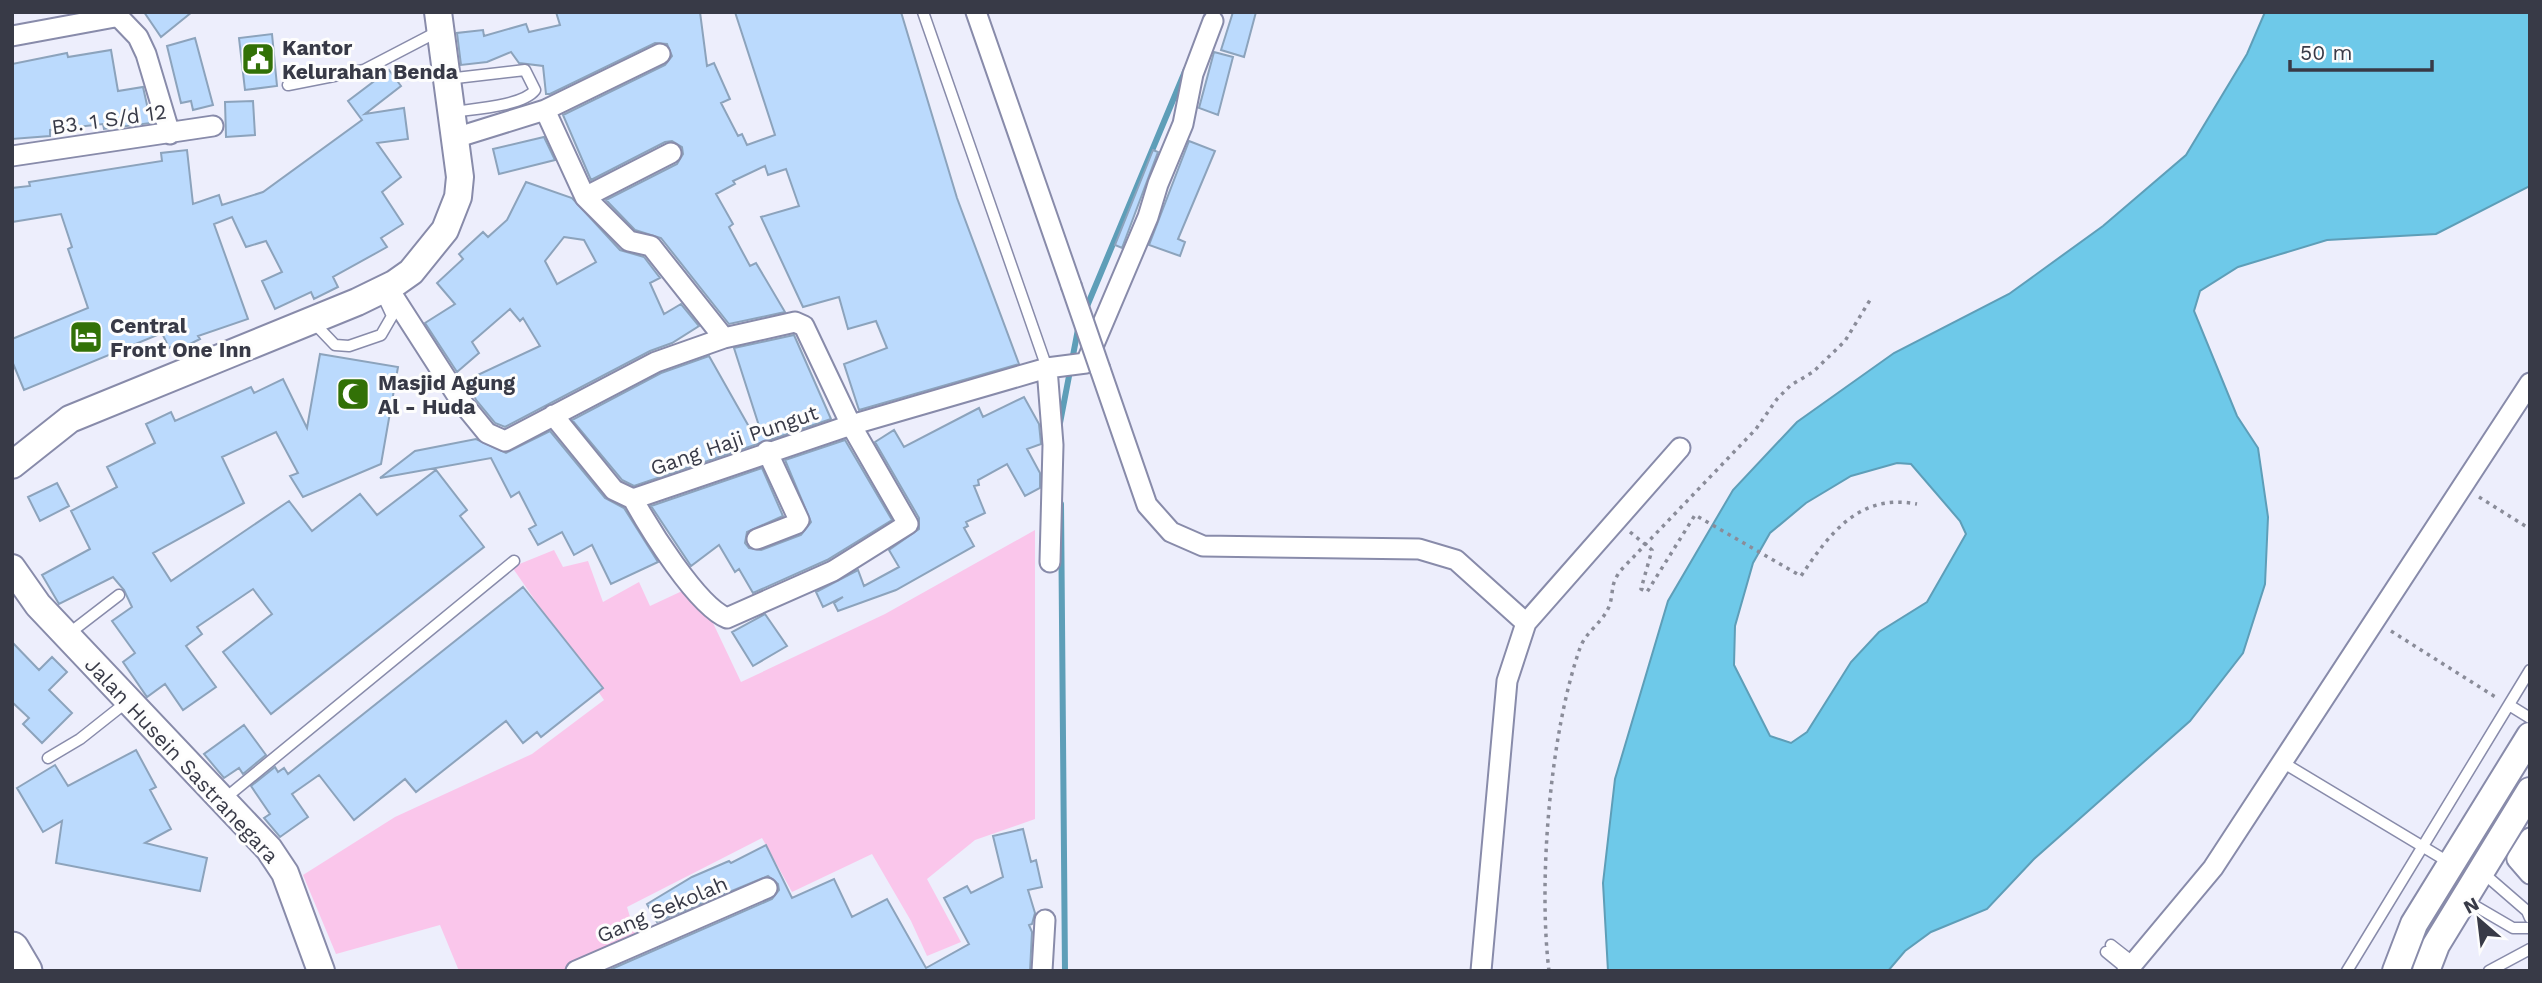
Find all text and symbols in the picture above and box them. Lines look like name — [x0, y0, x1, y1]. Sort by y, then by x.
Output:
scale bar — [2290, 28, 2432, 72]
place label: Kantor Kelurahan Benda — [282, 35, 459, 84]
public building icon: Kantor Kelurahan Benda — [239, 40, 277, 78]
text: 50 m — [2300, 40, 2352, 65]
street label: B3. 1 S/d 12 — [50, 99, 168, 139]
place label: Central Front One Inn — [110, 313, 251, 362]
hotel icon: Central Front One Inn — [67, 318, 105, 356]
place label: Masjid Agung Al - Huda — [378, 370, 515, 419]
mosque icon: Masjid Agung Al - Huda — [334, 375, 372, 413]
street label: Gang Haji Pungut — [647, 400, 821, 480]
street label: Jalan Husein Sastranegara — [80, 652, 284, 868]
street label: Gang Sekolah — [593, 870, 731, 948]
north arrow — [2444, 885, 2514, 955]
text: N — [2460, 892, 2483, 919]

